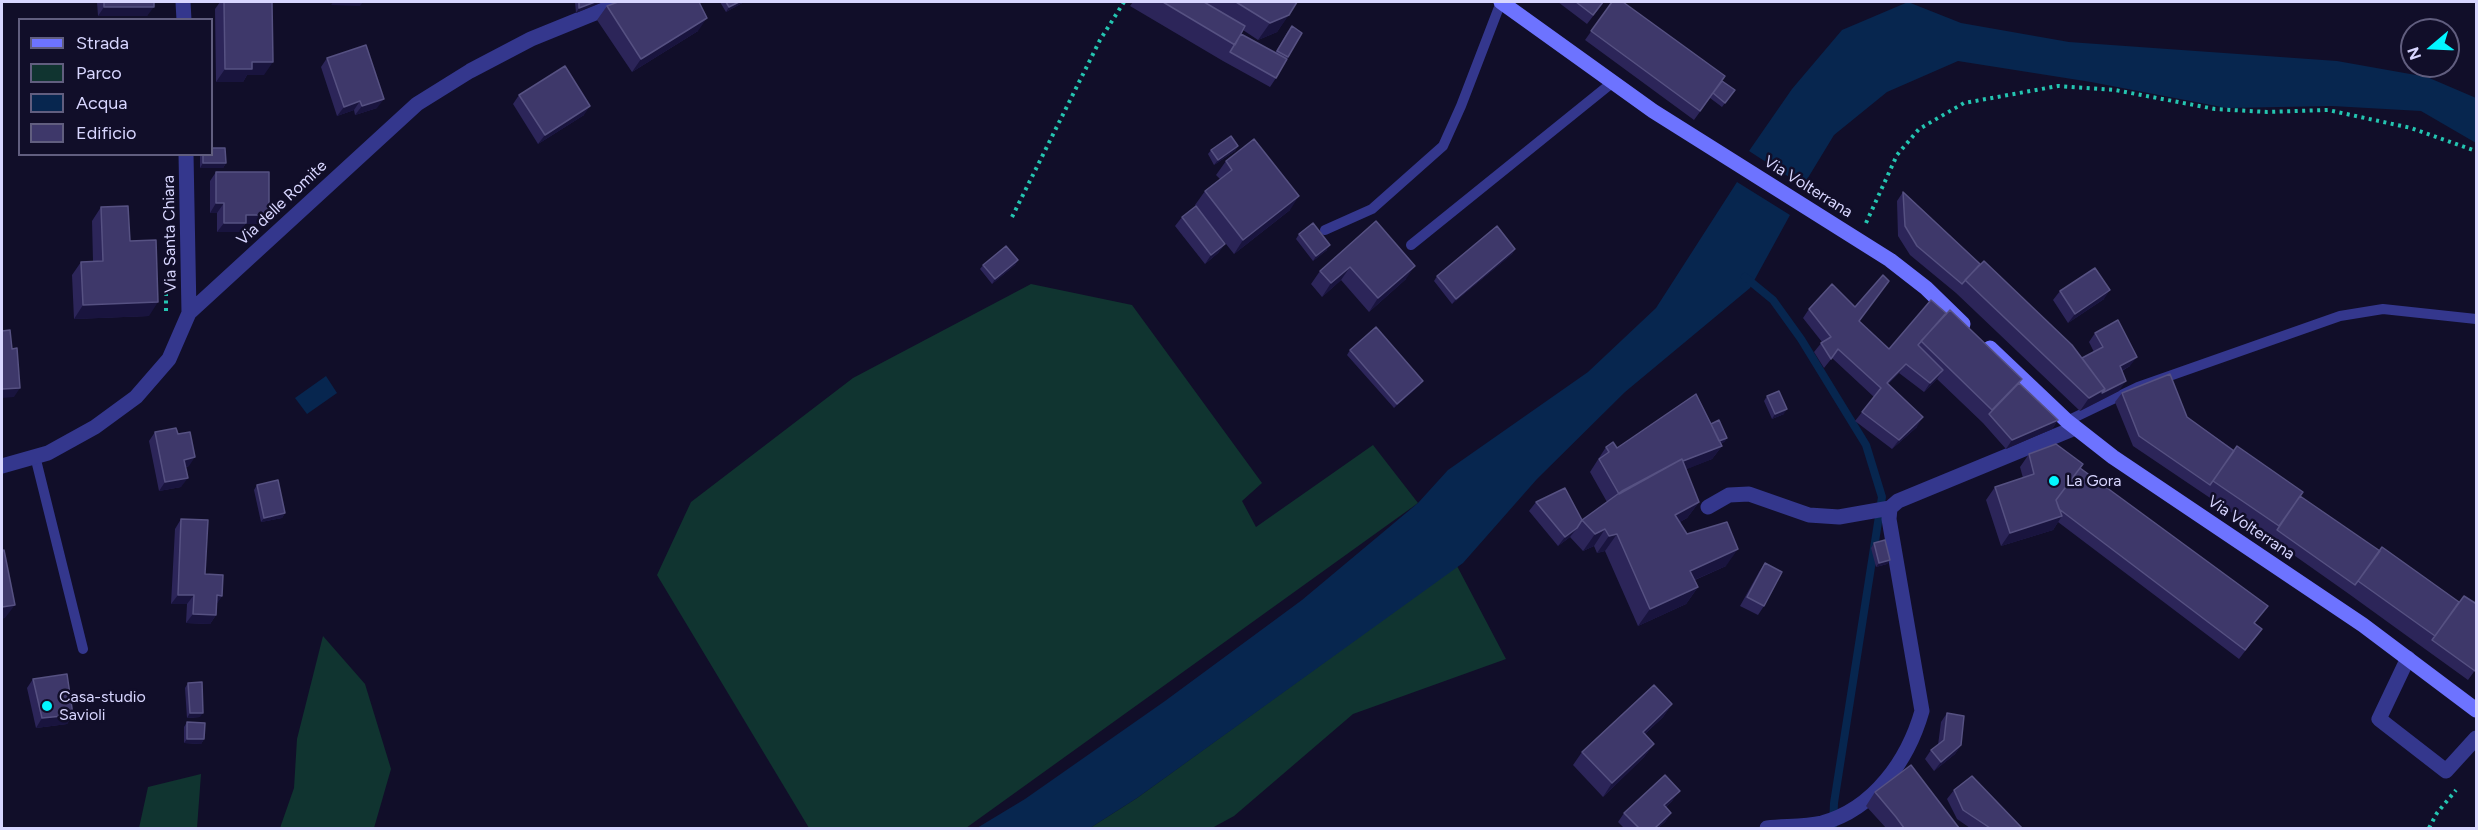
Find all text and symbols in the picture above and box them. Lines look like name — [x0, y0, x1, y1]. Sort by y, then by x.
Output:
legend — [18, 18, 213, 156]
north arrow — [2400, 18, 2460, 78]
text: Strada — [76, 32, 129, 54]
text: N — [2403, 44, 2425, 62]
text: Parco — [76, 62, 122, 84]
text: Acqua — [76, 92, 127, 114]
text: Edificio — [76, 122, 137, 144]
street label: Via Volterrana — [1760, 152, 1856, 222]
street label: Via delle Romite — [233, 156, 331, 250]
street label: Via Santa Chiara — [159, 175, 181, 293]
place label: La Gora — [2066, 471, 2121, 491]
marker: La Gora — [2047, 474, 2061, 488]
street label: Via Volterrana — [2204, 492, 2298, 564]
place label: Casa-studio Savioli — [59, 687, 146, 725]
marker: Casa-studio Savioli — [40, 699, 54, 713]

